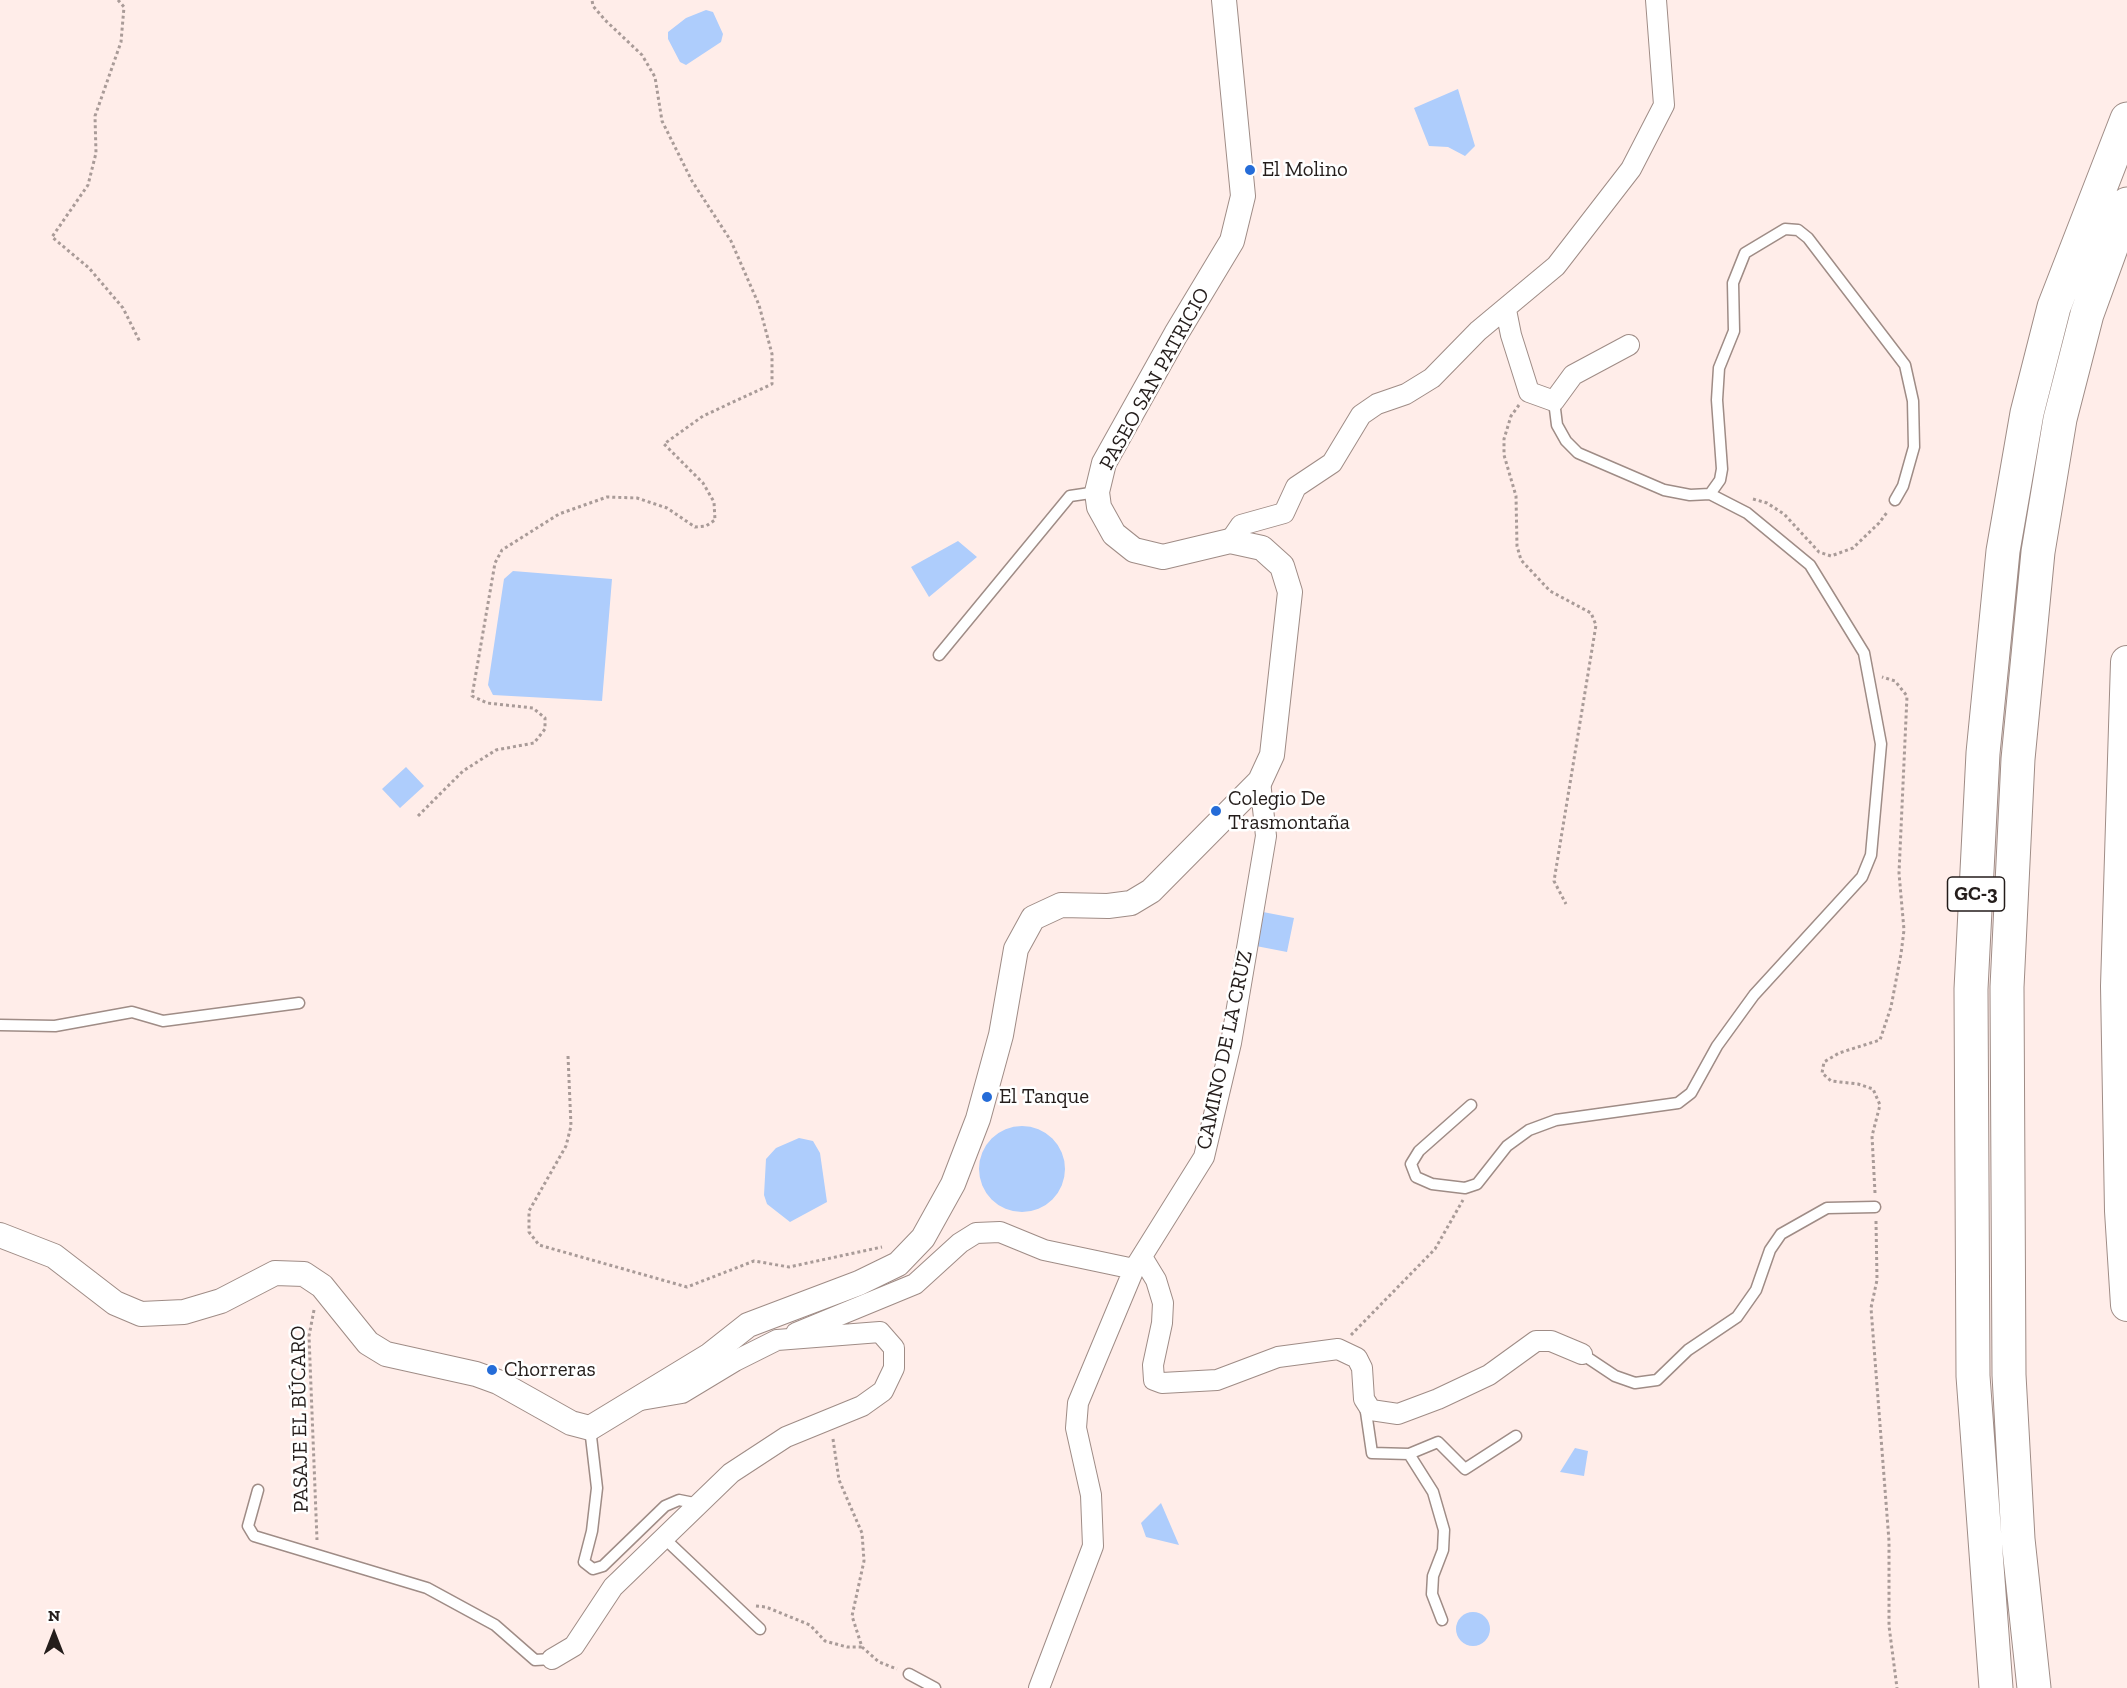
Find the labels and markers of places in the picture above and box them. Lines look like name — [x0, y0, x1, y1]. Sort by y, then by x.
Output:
place label: El Molino — [1262, 157, 1348, 183]
marker: El Molino — [1243, 163, 1257, 177]
place label: Colegio De Trasmontaña — [1228, 786, 1350, 836]
marker: Colegio De Trasmontaña — [1209, 804, 1223, 818]
place label: El Tanque — [999, 1084, 1089, 1110]
marker: El Tanque — [980, 1090, 994, 1104]
place label: Chorreras — [504, 1357, 596, 1383]
marker: Chorreras — [485, 1363, 499, 1377]

